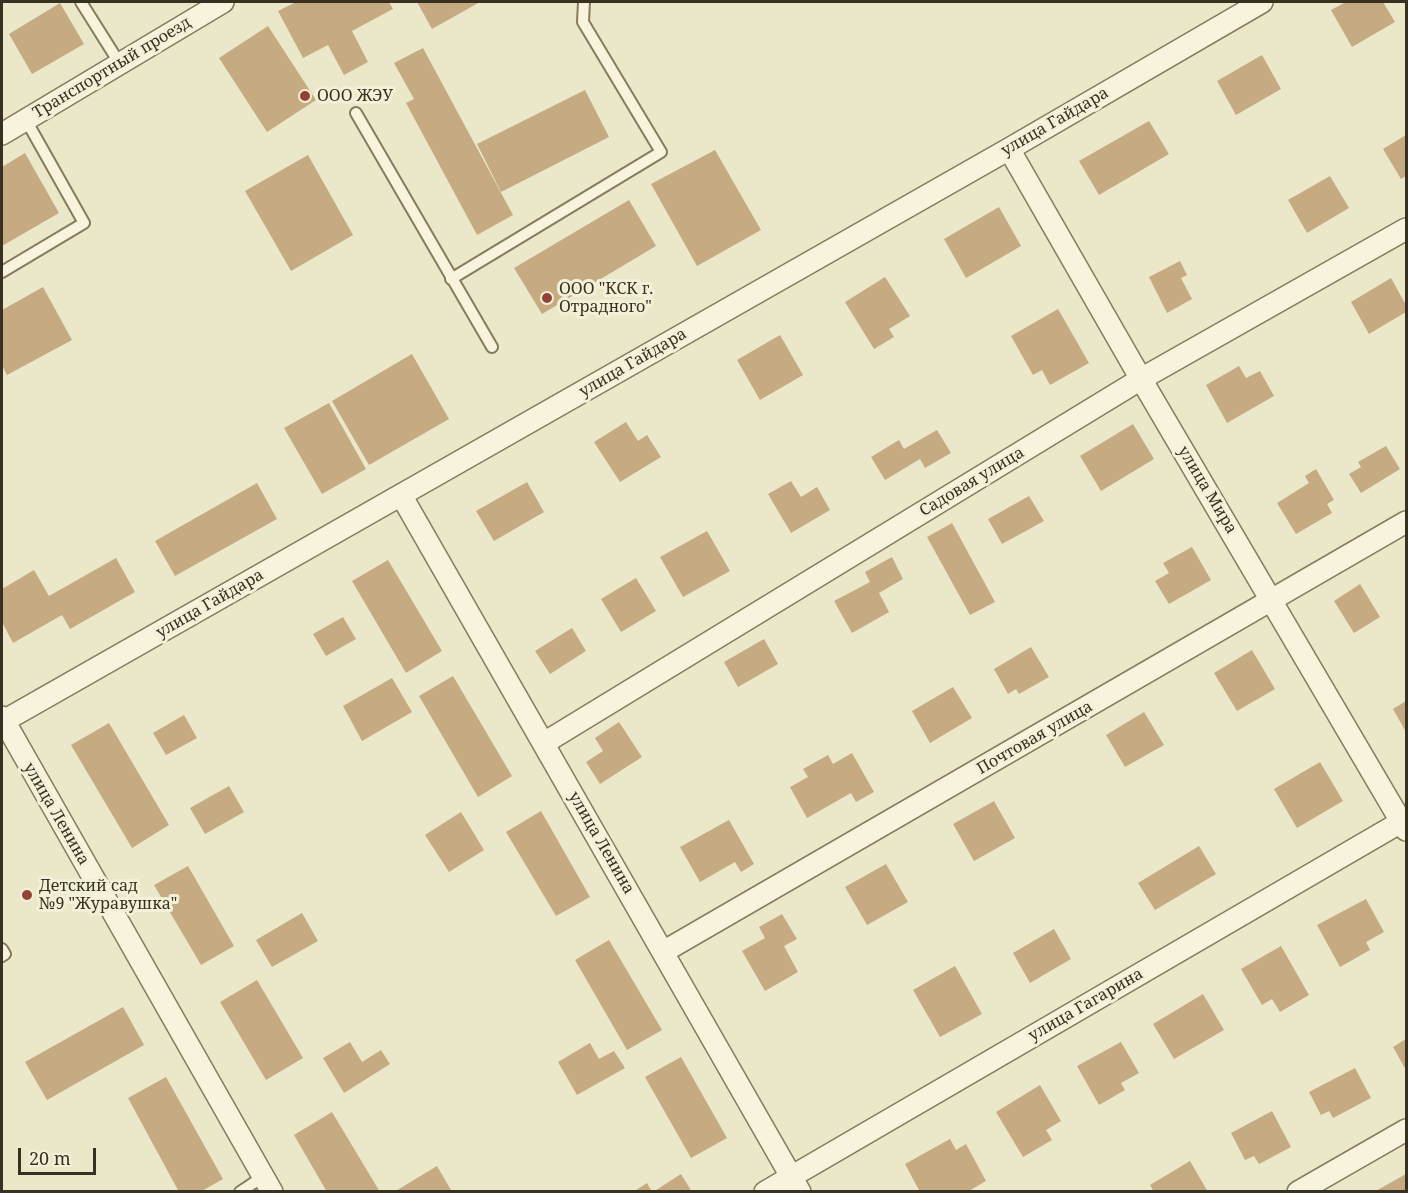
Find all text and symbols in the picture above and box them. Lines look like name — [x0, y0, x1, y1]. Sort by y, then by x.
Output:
street label: Транспортный проезд — [29, 13, 195, 123]
street label: улица Гайдара — [998, 83, 1112, 161]
place label: ООО ЖЭУ — [317, 86, 393, 106]
marker: ООО ЖЭУ — [298, 89, 312, 103]
place label: ООО "КСК г. Отрадного" — [559, 279, 653, 317]
marker: ООО "КСК г. Отрадного" — [540, 291, 554, 305]
street label: улица Гайдара — [576, 324, 690, 402]
street label: Садовая улица — [916, 443, 1028, 521]
street label: улица Мира — [1173, 443, 1241, 537]
street label: улица Гайдара — [153, 565, 267, 643]
street label: Почтовая улица — [974, 697, 1096, 779]
street label: улица Ленина — [19, 759, 93, 869]
street label: улица Ленина — [564, 788, 638, 898]
place label: Детский сад №9 "Журавушка" — [39, 876, 177, 914]
marker: Детский сад №9 "Журавушка" — [20, 888, 34, 902]
street label: улица Гагарина — [1025, 964, 1147, 1046]
scale bar — [21, 1136, 99, 1174]
text: 20 m — [29, 1146, 71, 1170]

